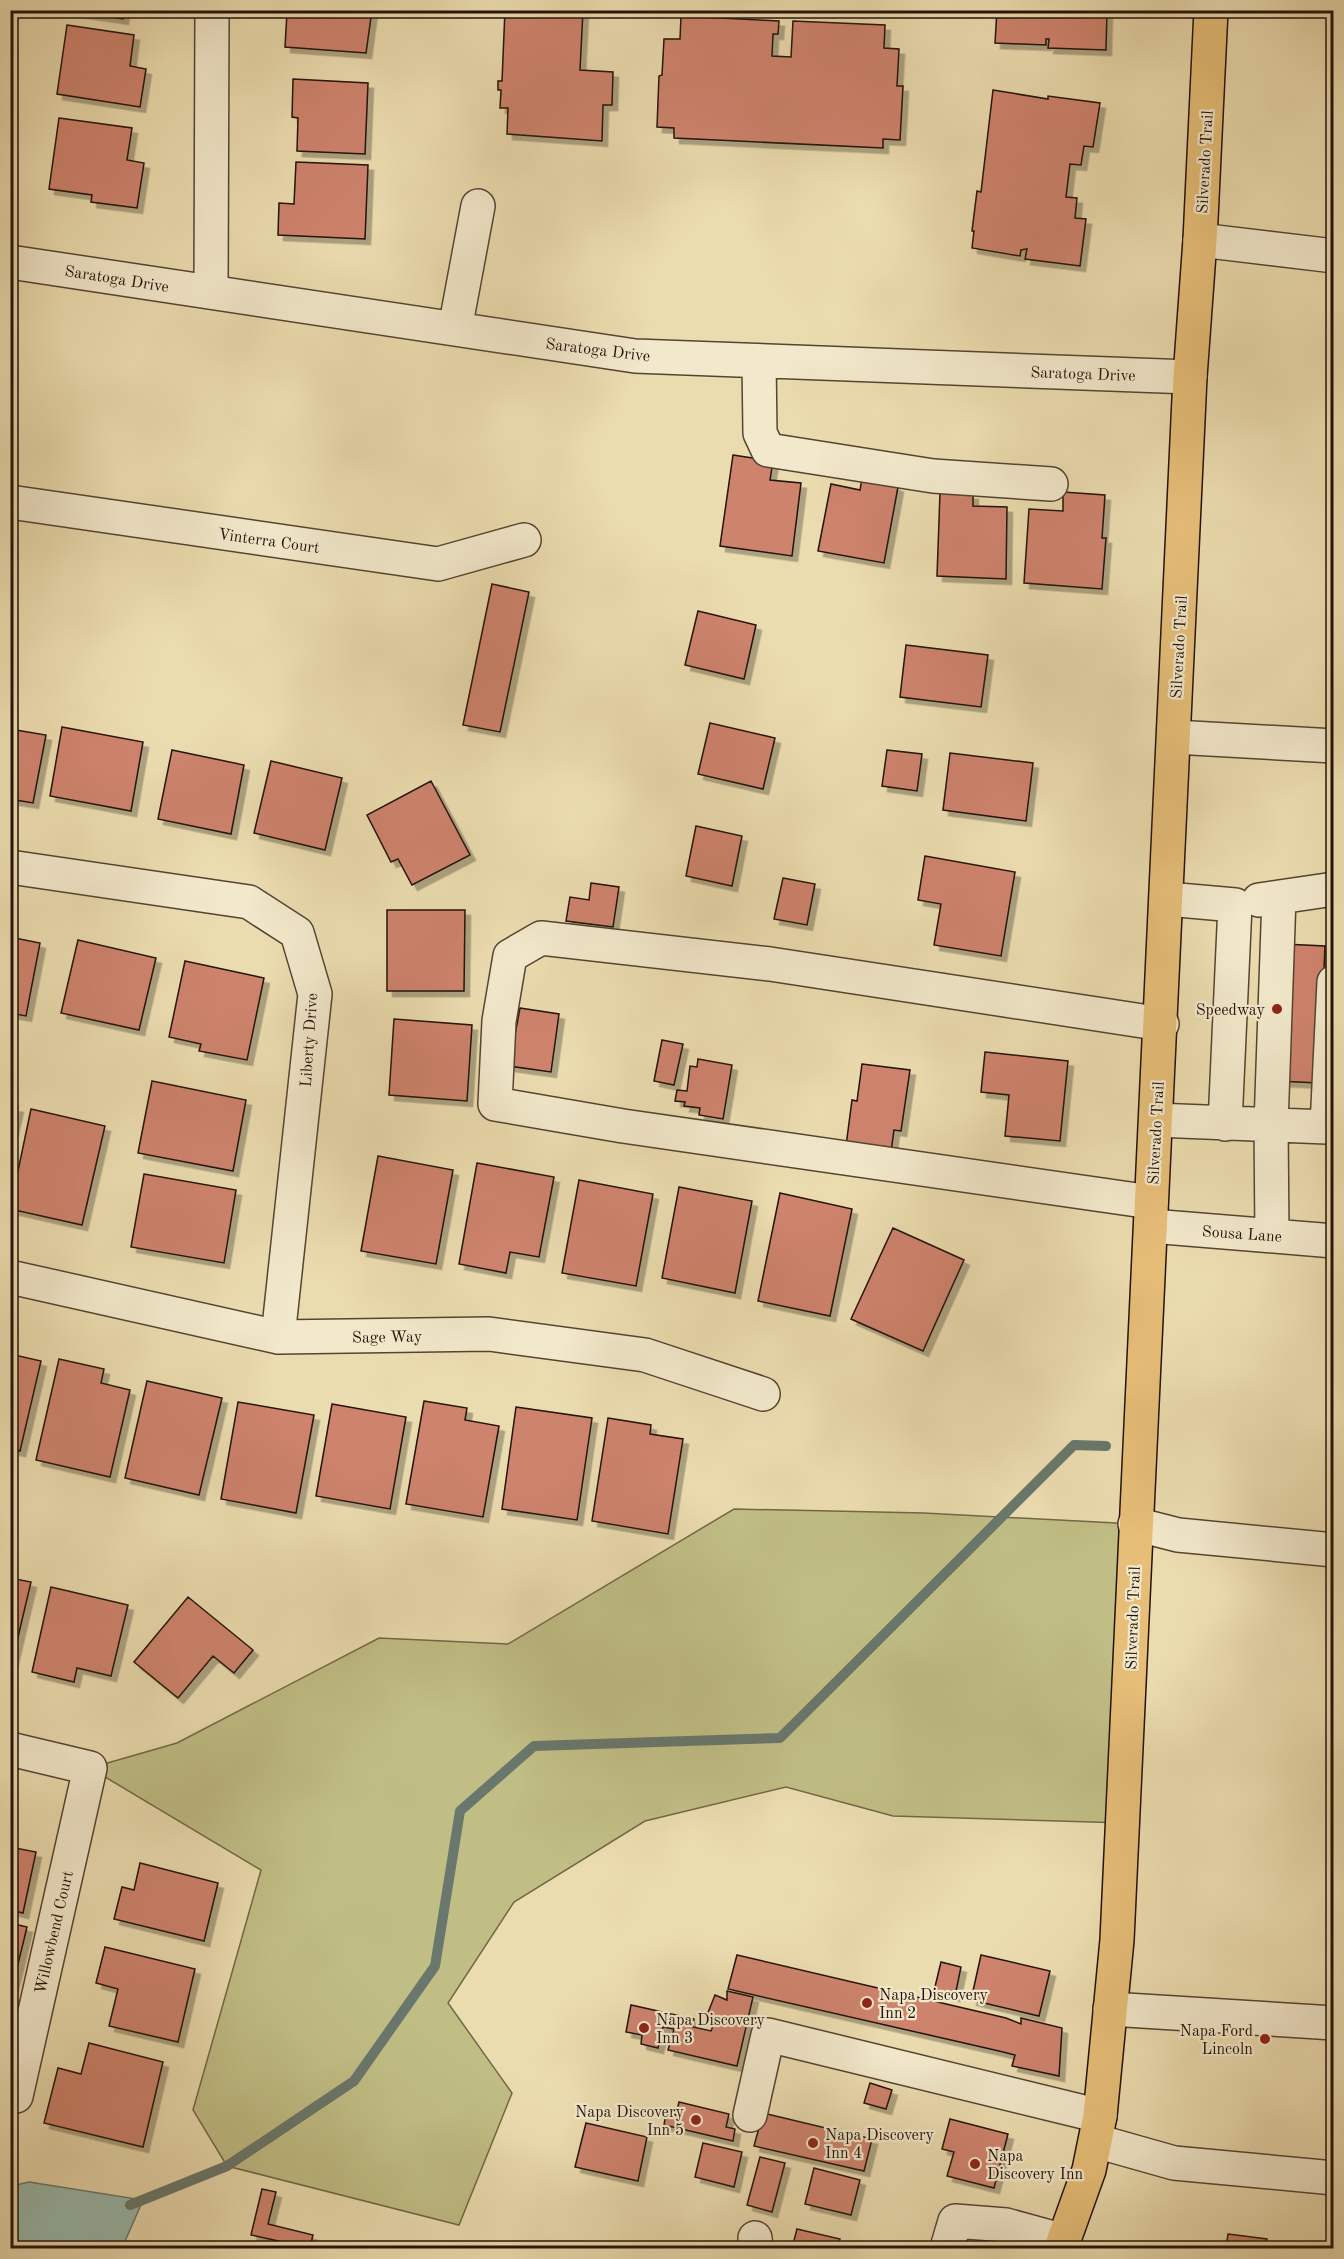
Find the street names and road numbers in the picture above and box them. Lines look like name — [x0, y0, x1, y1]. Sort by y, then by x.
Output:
street label: Silverado Trail — [1195, 110, 1217, 214]
street label: Saratoga Drive — [63, 264, 170, 296]
street label: Saratoga Drive — [545, 337, 651, 365]
street label: Saratoga Drive — [1030, 365, 1136, 385]
street label: Vinterra Court — [217, 527, 321, 557]
street label: Silverado Trail — [1169, 595, 1191, 699]
street label: Liberty Drive — [299, 993, 321, 1088]
street label: Silverado Trail — [1146, 1081, 1168, 1185]
street label: Sousa Lane — [1201, 1224, 1283, 1246]
street label: Sage Way — [352, 1329, 423, 1347]
street label: Silverado Trail — [1124, 1566, 1144, 1670]
street label: Willowbend Court — [33, 1869, 77, 1996]

